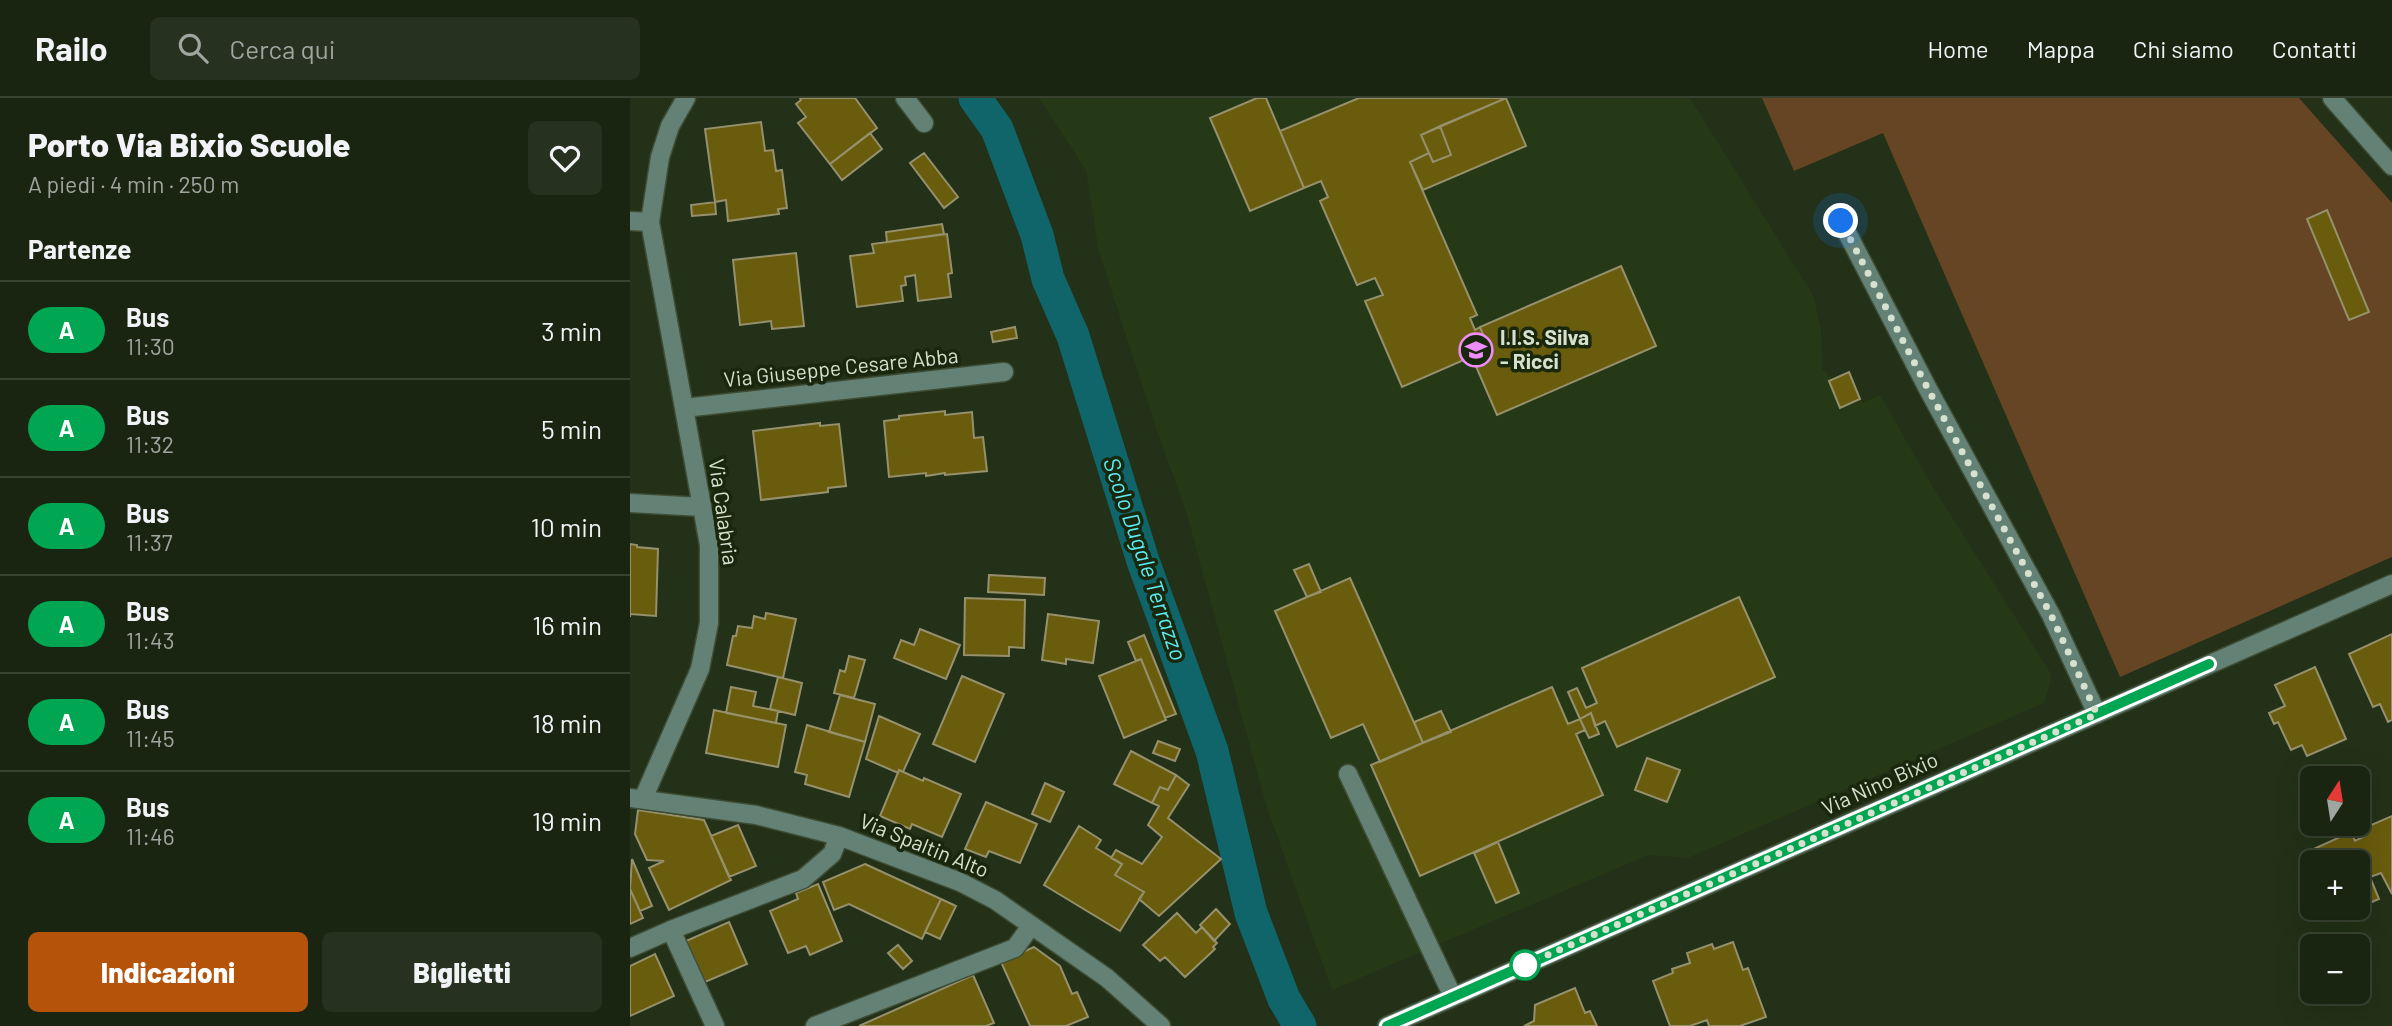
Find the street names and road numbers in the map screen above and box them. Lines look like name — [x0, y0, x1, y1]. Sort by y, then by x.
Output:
street label: Via Giuseppe Cesare Abba — [722, 342, 959, 391]
street label: Via Calabria — [705, 457, 744, 566]
street label: Via Nino Bixio — [1817, 746, 1941, 819]
street label: Via Spaltin Alto — [856, 807, 993, 882]

